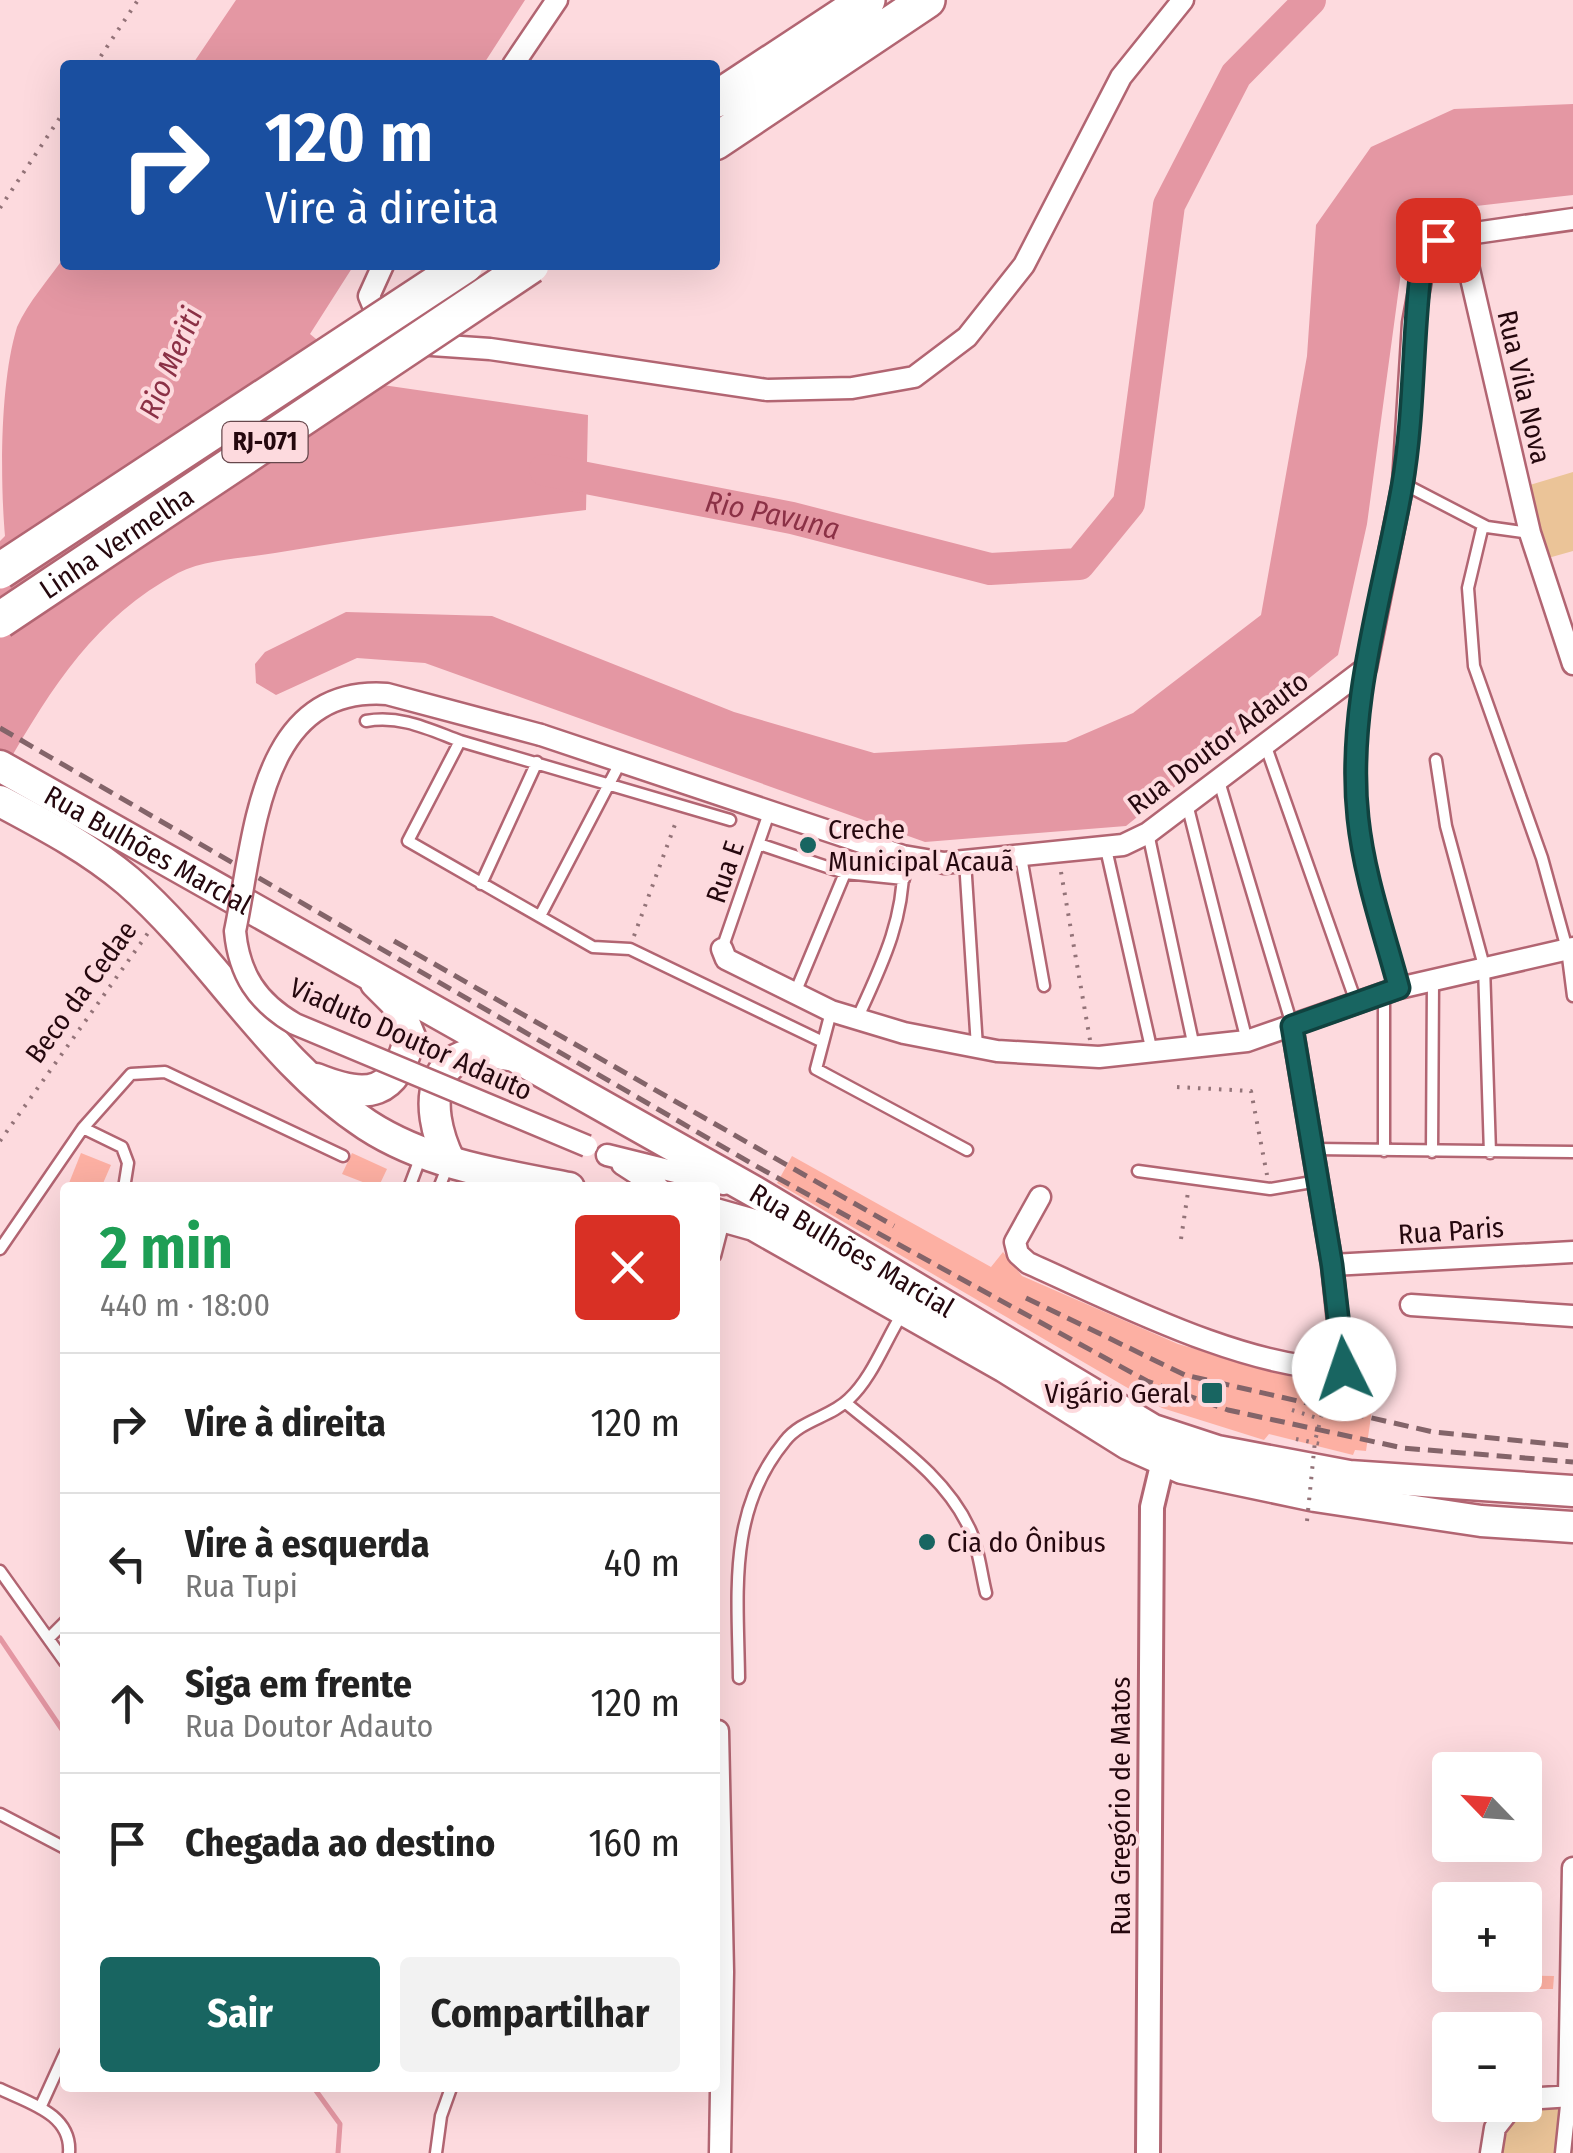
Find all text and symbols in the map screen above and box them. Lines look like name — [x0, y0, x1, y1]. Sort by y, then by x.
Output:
text: 120 m — [265, 96, 433, 180]
icon: right — [100, 100, 230, 230]
text: Vire à direita — [265, 181, 499, 235]
pin — [1396, 198, 1481, 283]
icon: arrive — [1411, 213, 1466, 268]
water label: Rio Meriti — [132, 302, 211, 424]
street label: Rua Vila Nova — [1490, 307, 1558, 467]
road number: RJ-071 — [222, 422, 308, 462]
street label: Linha Vermelha — [33, 479, 199, 605]
water label: Rio Pavuna — [702, 484, 844, 548]
street label: Rua Doutor Adauto — [1121, 664, 1315, 822]
street label: Rua Bulhões Marcial — [39, 778, 257, 921]
place label: Creche Municipal Acauã — [828, 813, 1014, 878]
marker: Creche Municipal Acauã — [797, 834, 819, 856]
street label: Rua E — [699, 837, 751, 907]
street label: Beco da Cedae — [18, 915, 144, 1069]
street label: Viaduto Doutor Adauto — [285, 971, 537, 1107]
street label: Rua Bulhões Marcial — [744, 1176, 960, 1324]
street label: Rua Paris — [1397, 1211, 1505, 1251]
text: 2 min — [100, 1212, 233, 1284]
button: close — [575, 1215, 680, 1320]
text: 440 m · 18:00 — [100, 1286, 270, 1324]
position arrow — [1292, 1317, 1396, 1421]
place label: Vigário Geral — [1045, 1377, 1190, 1410]
marker: Vigário Geral — [1199, 1380, 1225, 1406]
icon: right — [100, 1396, 155, 1451]
text: Vire à direita — [185, 1400, 386, 1446]
text: 120 m — [590, 1400, 680, 1446]
text: Vire à esquerda — [185, 1521, 430, 1567]
place label: Cia do Ônibus — [947, 1526, 1106, 1559]
marker: Cia do Ônibus — [916, 1531, 938, 1553]
icon: left — [100, 1536, 155, 1591]
text: 40 m — [604, 1540, 680, 1586]
text: Rua Tupi — [185, 1567, 298, 1605]
text: Siga em frente — [185, 1661, 412, 1707]
icon: ahead — [100, 1676, 155, 1731]
street label: Rua Gregório de Matos — [1104, 1676, 1137, 1936]
text: 120 m — [590, 1680, 680, 1726]
text: Rua Doutor Adauto — [185, 1707, 433, 1745]
north arrow — [1432, 1752, 1542, 1862]
map controls — [1432, 1752, 1542, 2122]
icon: arrive — [100, 1816, 155, 1871]
text: Chegada ao destino — [185, 1820, 495, 1866]
text: 160 m — [588, 1820, 680, 1866]
button: + — [1432, 1882, 1542, 1992]
button: Sair — [100, 1957, 380, 2072]
button: Compartilhar — [400, 1957, 680, 2072]
button: − — [1432, 2012, 1542, 2122]

